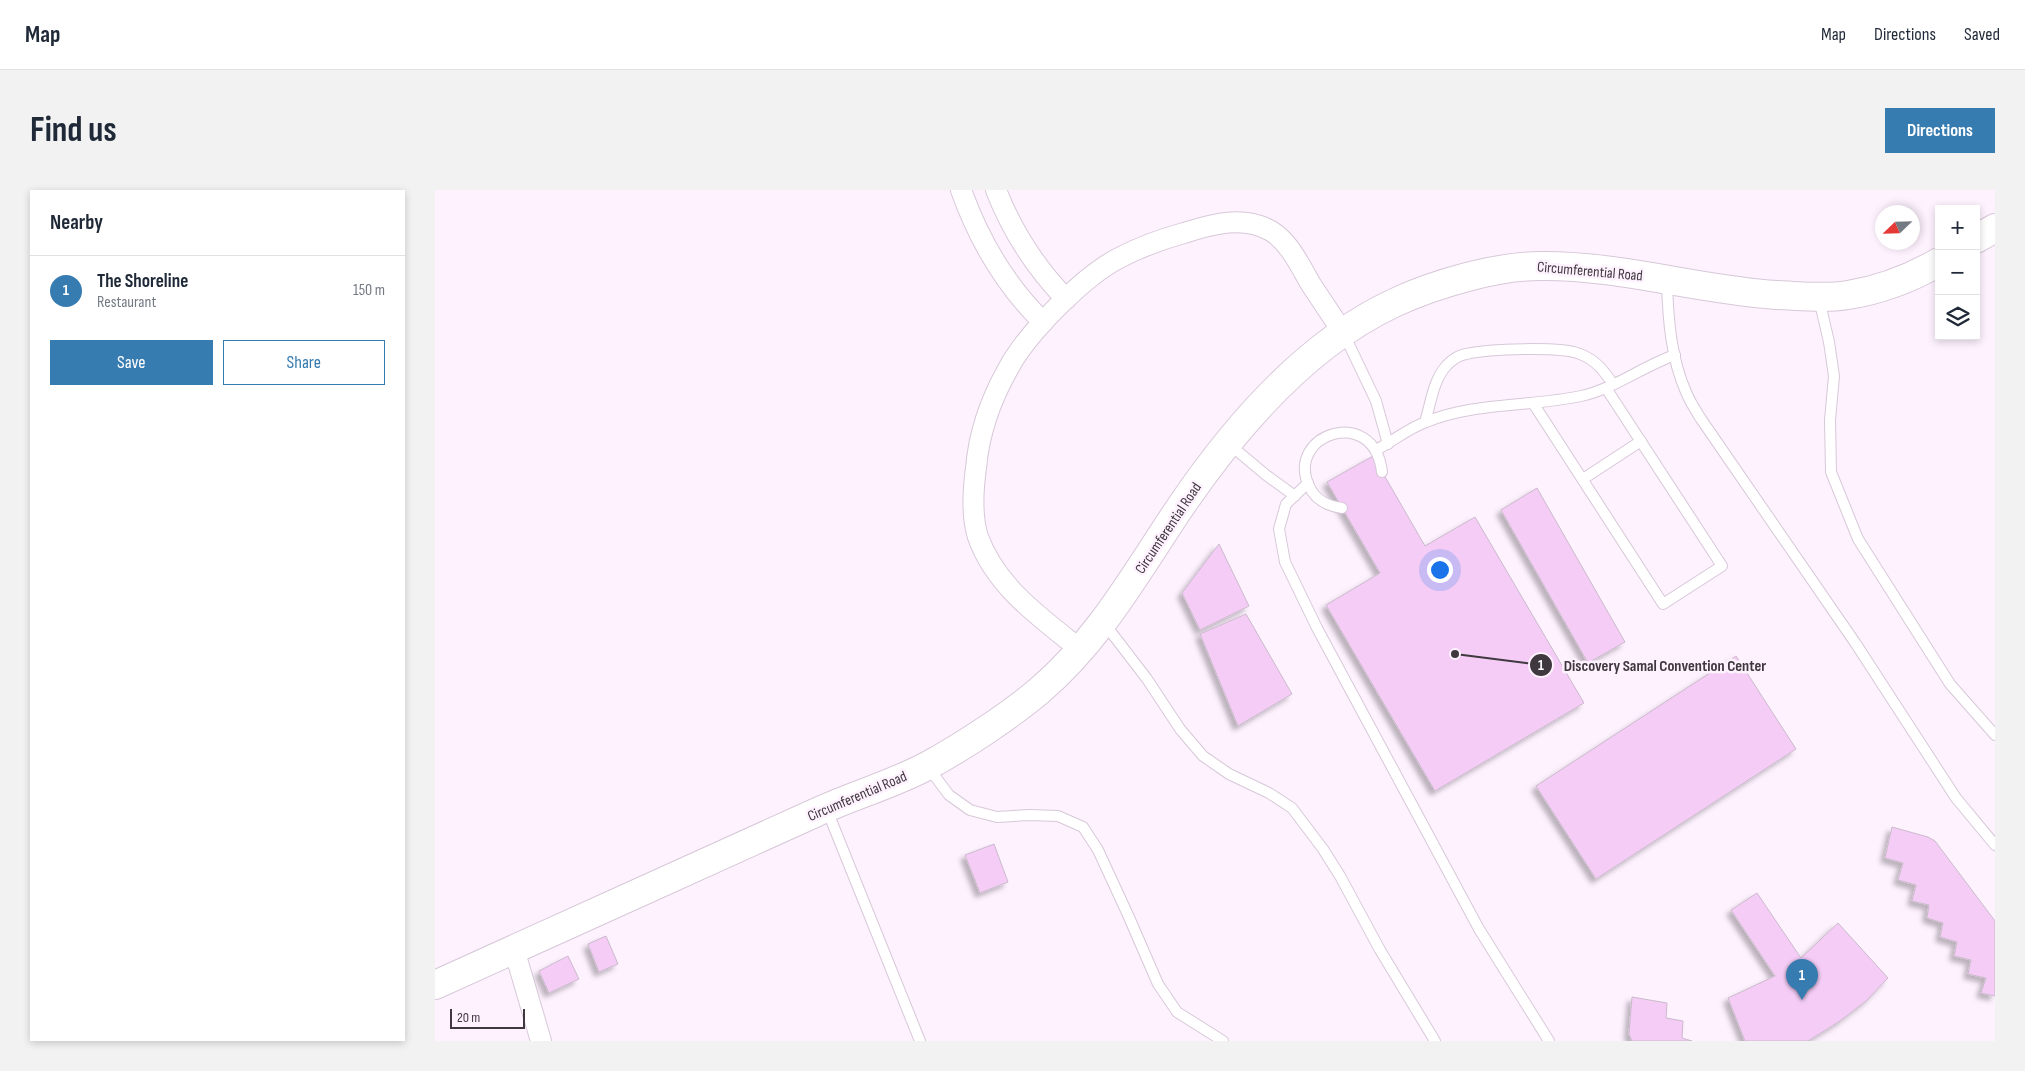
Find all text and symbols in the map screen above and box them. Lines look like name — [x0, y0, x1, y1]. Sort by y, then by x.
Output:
text: Map — [25, 20, 60, 49]
text: Map — [1821, 24, 1846, 45]
text: Directions — [1874, 24, 1936, 45]
text: Saved — [1964, 24, 2000, 45]
button: Directions — [1885, 108, 1995, 153]
text: Find us — [30, 109, 117, 152]
north arrow — [1875, 205, 1920, 250]
map controls — [1935, 205, 1980, 340]
button: + — [1935, 205, 1980, 250]
text: Nearby — [50, 210, 103, 235]
button: − — [1935, 250, 1980, 295]
street label: Circumferential Road — [1536, 257, 1644, 286]
text: The Shoreline — [97, 270, 188, 293]
text: 1 — [63, 281, 69, 300]
text: 150 m — [353, 281, 385, 300]
text: Restaurant — [97, 293, 156, 312]
button: layers — [1935, 295, 1980, 340]
button: Save — [50, 340, 213, 385]
button: Share — [223, 340, 385, 385]
street label: Circumferential Road — [1131, 479, 1206, 578]
your location — [1427, 557, 1453, 583]
callout: Discovery Samal Convention Center — [1528, 650, 1776, 681]
text: 1 — [1538, 656, 1544, 675]
text: Discovery Samal Convention Center — [1564, 657, 1766, 676]
street label: Circumferential Road — [805, 767, 910, 826]
pin: 1 — [1786, 959, 1818, 1000]
scale bar — [450, 1006, 525, 1029]
text: 20 m — [457, 1009, 480, 1026]

